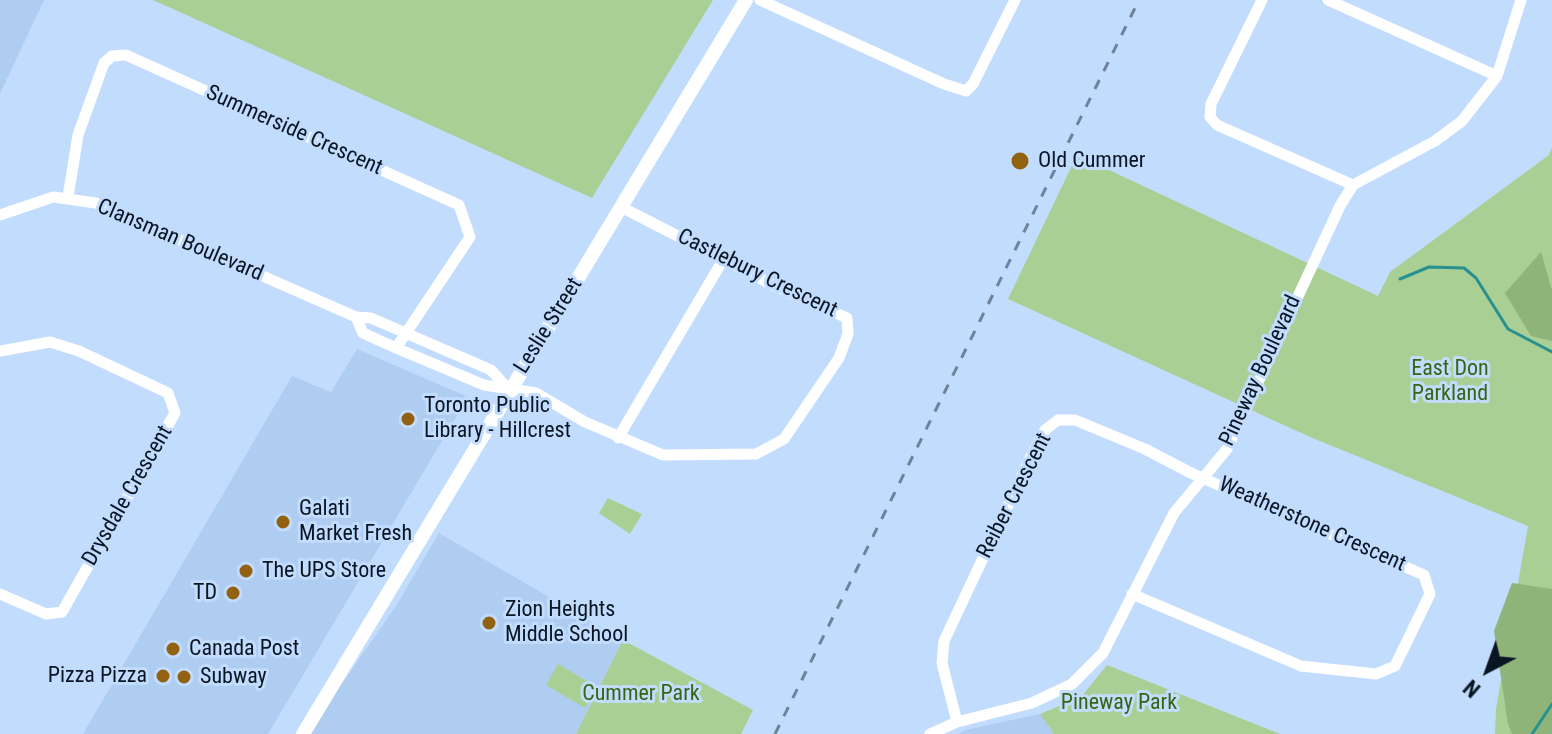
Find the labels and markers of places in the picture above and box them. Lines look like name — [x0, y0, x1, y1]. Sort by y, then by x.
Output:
place label: Old Cummer — [1038, 148, 1145, 174]
marker: Old Cummer — [1009, 150, 1031, 172]
place label: Toronto Public Library - Hillcrest — [424, 393, 571, 444]
marker: Toronto Public Library - Hillcrest — [399, 410, 417, 428]
place label: Galati Market Fresh — [299, 496, 412, 548]
marker: Galati Market Fresh — [274, 513, 292, 531]
place label: The UPS Store — [262, 558, 386, 584]
marker: The UPS Store — [237, 562, 255, 580]
place label: TD — [193, 580, 217, 606]
marker: TD — [224, 584, 242, 602]
place label: Zion Heights Middle School — [505, 597, 628, 648]
marker: Zion Heights Middle School — [480, 614, 498, 632]
place label: Canada Post — [189, 636, 299, 662]
marker: Canada Post — [164, 640, 182, 658]
place label: Pizza Pizza — [48, 663, 147, 689]
place label: Subway — [200, 664, 267, 690]
marker: Pizza Pizza — [154, 667, 172, 685]
marker: Subway — [175, 668, 193, 686]

